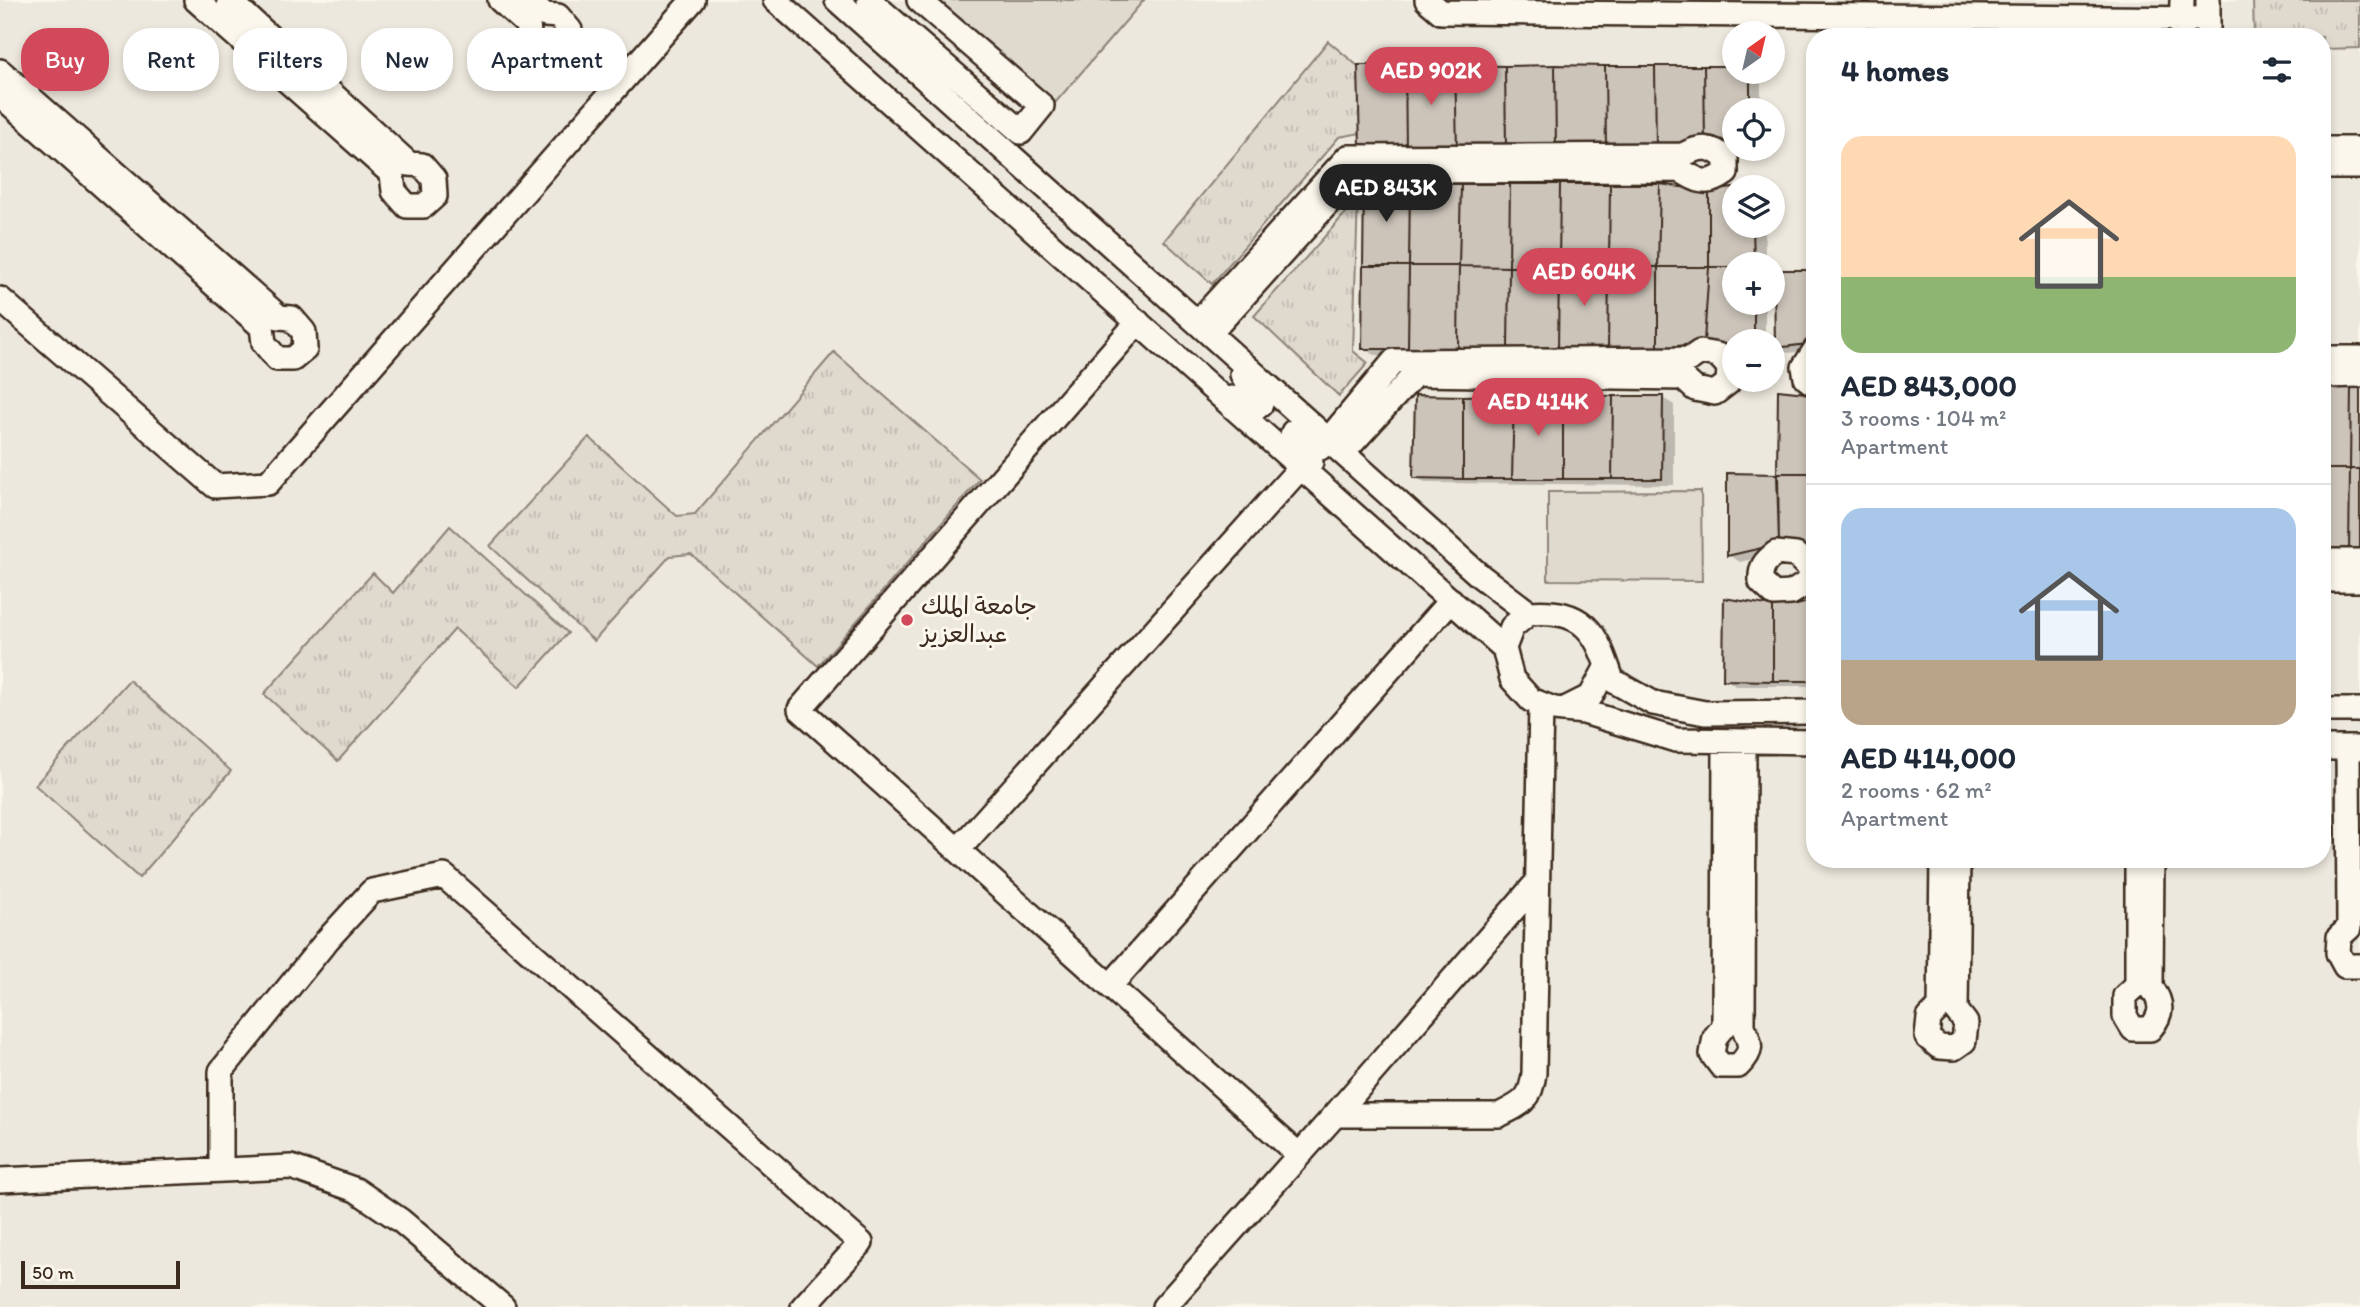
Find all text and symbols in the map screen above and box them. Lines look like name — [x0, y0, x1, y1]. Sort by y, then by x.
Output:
north arrow — [1722, 21, 1785, 84]
map controls — [1722, 21, 1785, 392]
chip: Buy — [21, 28, 109, 91]
chip: Rent — [123, 28, 219, 91]
chip: Filters — [233, 28, 347, 91]
chip: New — [361, 28, 453, 91]
chip: Apartment — [467, 28, 627, 91]
pin: AED 902K — [1359, 48, 1503, 107]
icon: filters — [2258, 51, 2296, 89]
text: 4 homes — [1841, 52, 1949, 89]
text: AED 902K — [1381, 56, 1481, 84]
button: locate — [1722, 98, 1785, 161]
pin: AED 843K — [1314, 164, 1458, 224]
text: AED 843K — [1335, 173, 1437, 201]
button: layers — [1722, 175, 1785, 238]
icon: home — [2006, 181, 2132, 307]
pin: AED 604K — [1512, 248, 1656, 308]
button: + — [1722, 252, 1785, 315]
text: AED 604K — [1533, 257, 1635, 285]
button: − — [1722, 329, 1785, 392]
text: AED 843,000 — [1841, 367, 2017, 404]
pin: AED 414K — [1466, 378, 1610, 438]
text: AED 414K — [1488, 387, 1588, 415]
text: 3 rooms · 104 m² — [1841, 404, 2006, 432]
text: Apartment — [1841, 432, 1948, 460]
icon: home — [2006, 553, 2132, 679]
place label: جامعة الملك عبدالعزيز — [919, 591, 1037, 648]
marker: جامعة الملك عبدالعزيز — [899, 612, 915, 628]
text: AED 414,000 — [1841, 739, 2016, 776]
text: 2 rooms · 62 m² — [1841, 776, 1992, 804]
text: Apartment — [1841, 804, 1948, 832]
scale bar — [21, 1258, 180, 1290]
text: 50 m — [32, 1261, 74, 1284]

